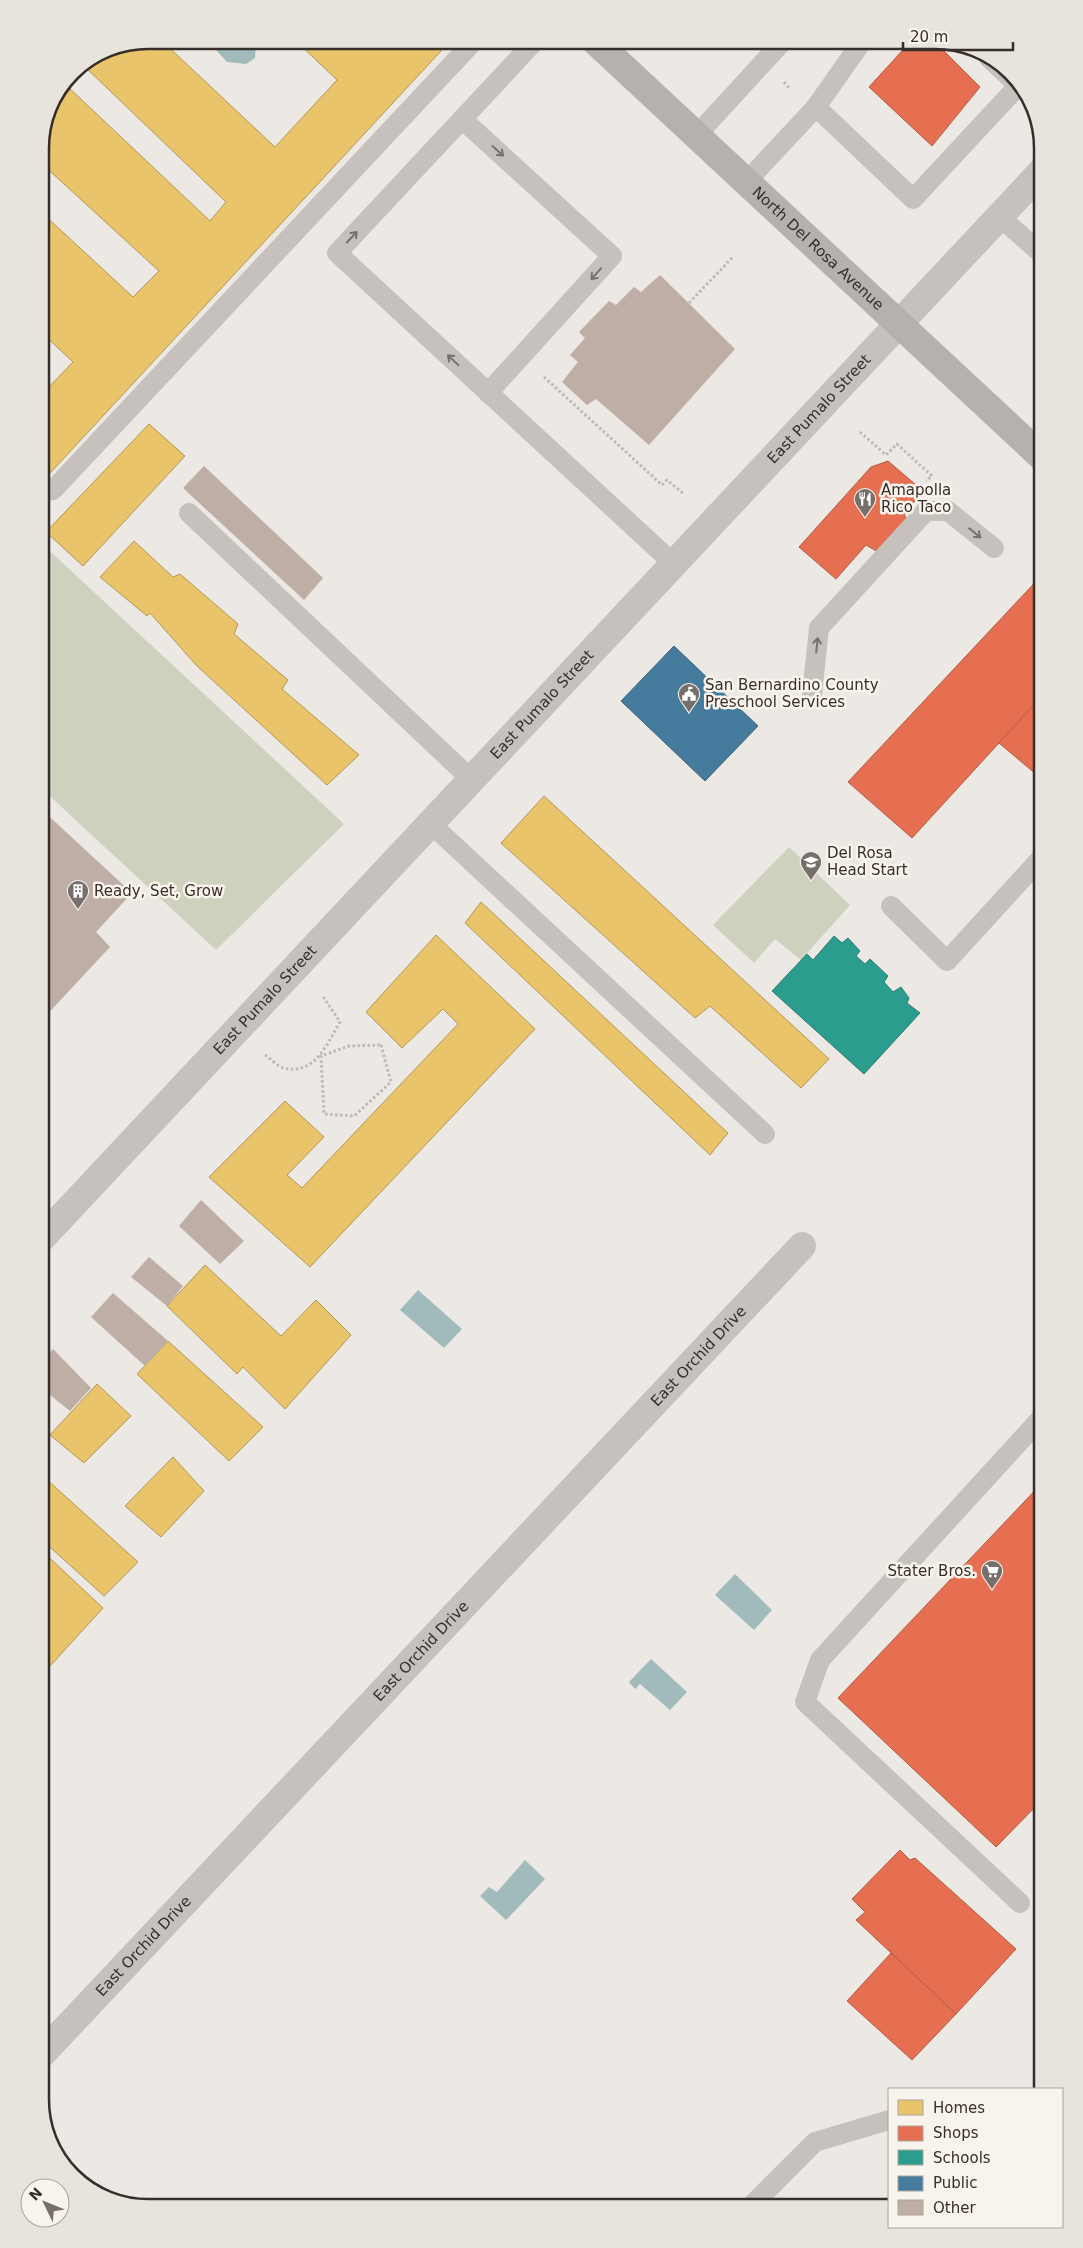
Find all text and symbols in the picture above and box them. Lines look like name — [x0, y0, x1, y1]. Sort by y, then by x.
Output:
scale bar — [903, 20, 1013, 52]
text: 20 m — [910, 28, 948, 46]
one-way arrow — [492, 146, 505, 157]
street label: North Del Rosa Avenue — [749, 183, 887, 314]
one-way arrow — [346, 230, 358, 243]
one-way arrow — [590, 268, 601, 281]
street label: East Pumalo Street — [763, 351, 875, 467]
one-way arrow — [446, 354, 459, 366]
place label: Amapolla Rico Taco — [881, 481, 951, 516]
restaurant icon: Amapolla Rico Taco — [853, 487, 877, 518]
one-way arrow — [968, 527, 981, 538]
one-way arrow — [812, 638, 822, 654]
street label: East Pumalo Street — [486, 646, 598, 763]
place label: San Bernardino County Preschool Services — [705, 676, 879, 711]
public building icon: San Bernardino County Preschool Services — [677, 682, 701, 713]
place label: Del Rosa Head Start — [827, 844, 908, 879]
school or university icon: Del Rosa Head Start — [799, 850, 823, 881]
building icon: Ready, Set, Grow — [66, 879, 90, 910]
place label: Ready, Set, Grow — [94, 882, 223, 900]
street label: East Pumalo Street — [210, 942, 321, 1058]
street label: East Orchid Drive — [647, 1302, 750, 1410]
supermarket icon: Stater Bros. — [980, 1559, 1004, 1590]
place label: Stater Bros. — [887, 1562, 976, 1580]
street label: East Orchid Drive — [369, 1597, 472, 1705]
street label: East Orchid Drive — [92, 1892, 195, 2000]
legend — [888, 2088, 1063, 2228]
text: Homes — [933, 2099, 985, 2117]
text: Shops — [933, 2124, 979, 2142]
text: Schools — [933, 2149, 991, 2167]
text: Public — [933, 2174, 977, 2192]
north arrow — [20, 2178, 70, 2228]
text: N — [26, 2184, 45, 2204]
text: Other — [933, 2199, 976, 2217]

